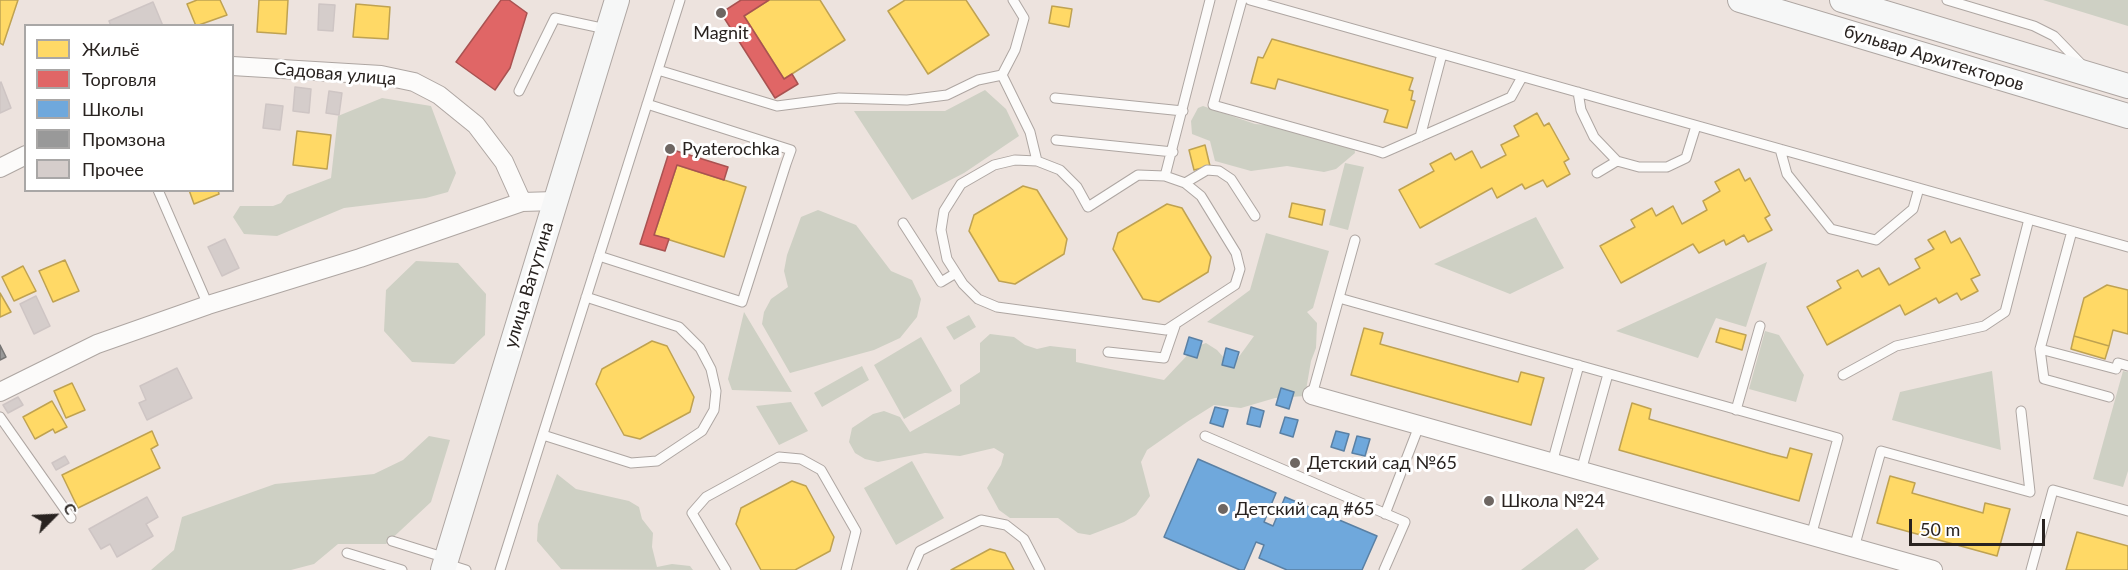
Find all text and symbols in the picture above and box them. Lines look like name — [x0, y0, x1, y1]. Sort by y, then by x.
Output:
marker: Magnit — [714, 6, 728, 20]
street label: бульвар Архитекторов — [1841, 20, 2027, 96]
place label: Magnit — [693, 22, 749, 44]
legend — [24, 24, 234, 192]
text: Жильё — [82, 38, 140, 60]
street label: Садовая улица — [273, 58, 397, 90]
text: Торговля — [82, 68, 156, 90]
text: Школы — [82, 98, 144, 120]
text: Промзона — [82, 128, 165, 150]
place label: Pyaterochka — [682, 138, 780, 160]
marker: Pyaterochka — [663, 142, 677, 156]
text: Прочее — [82, 158, 144, 180]
street label: улица Ватутина — [500, 219, 558, 351]
place label: Детский сад №65 — [1307, 452, 1457, 474]
marker: Детский сад №65 — [1288, 456, 1302, 470]
north arrow — [24, 486, 84, 546]
place label: Школа №24 — [1501, 490, 1605, 512]
marker: Школа №24 — [1482, 494, 1496, 508]
place label: Детский сад #65 — [1235, 498, 1375, 520]
text: С — [60, 500, 82, 517]
marker: Детский сад #65 — [1216, 502, 1230, 516]
scale bar — [1912, 507, 2048, 545]
text: 50 m — [1920, 518, 1960, 540]

